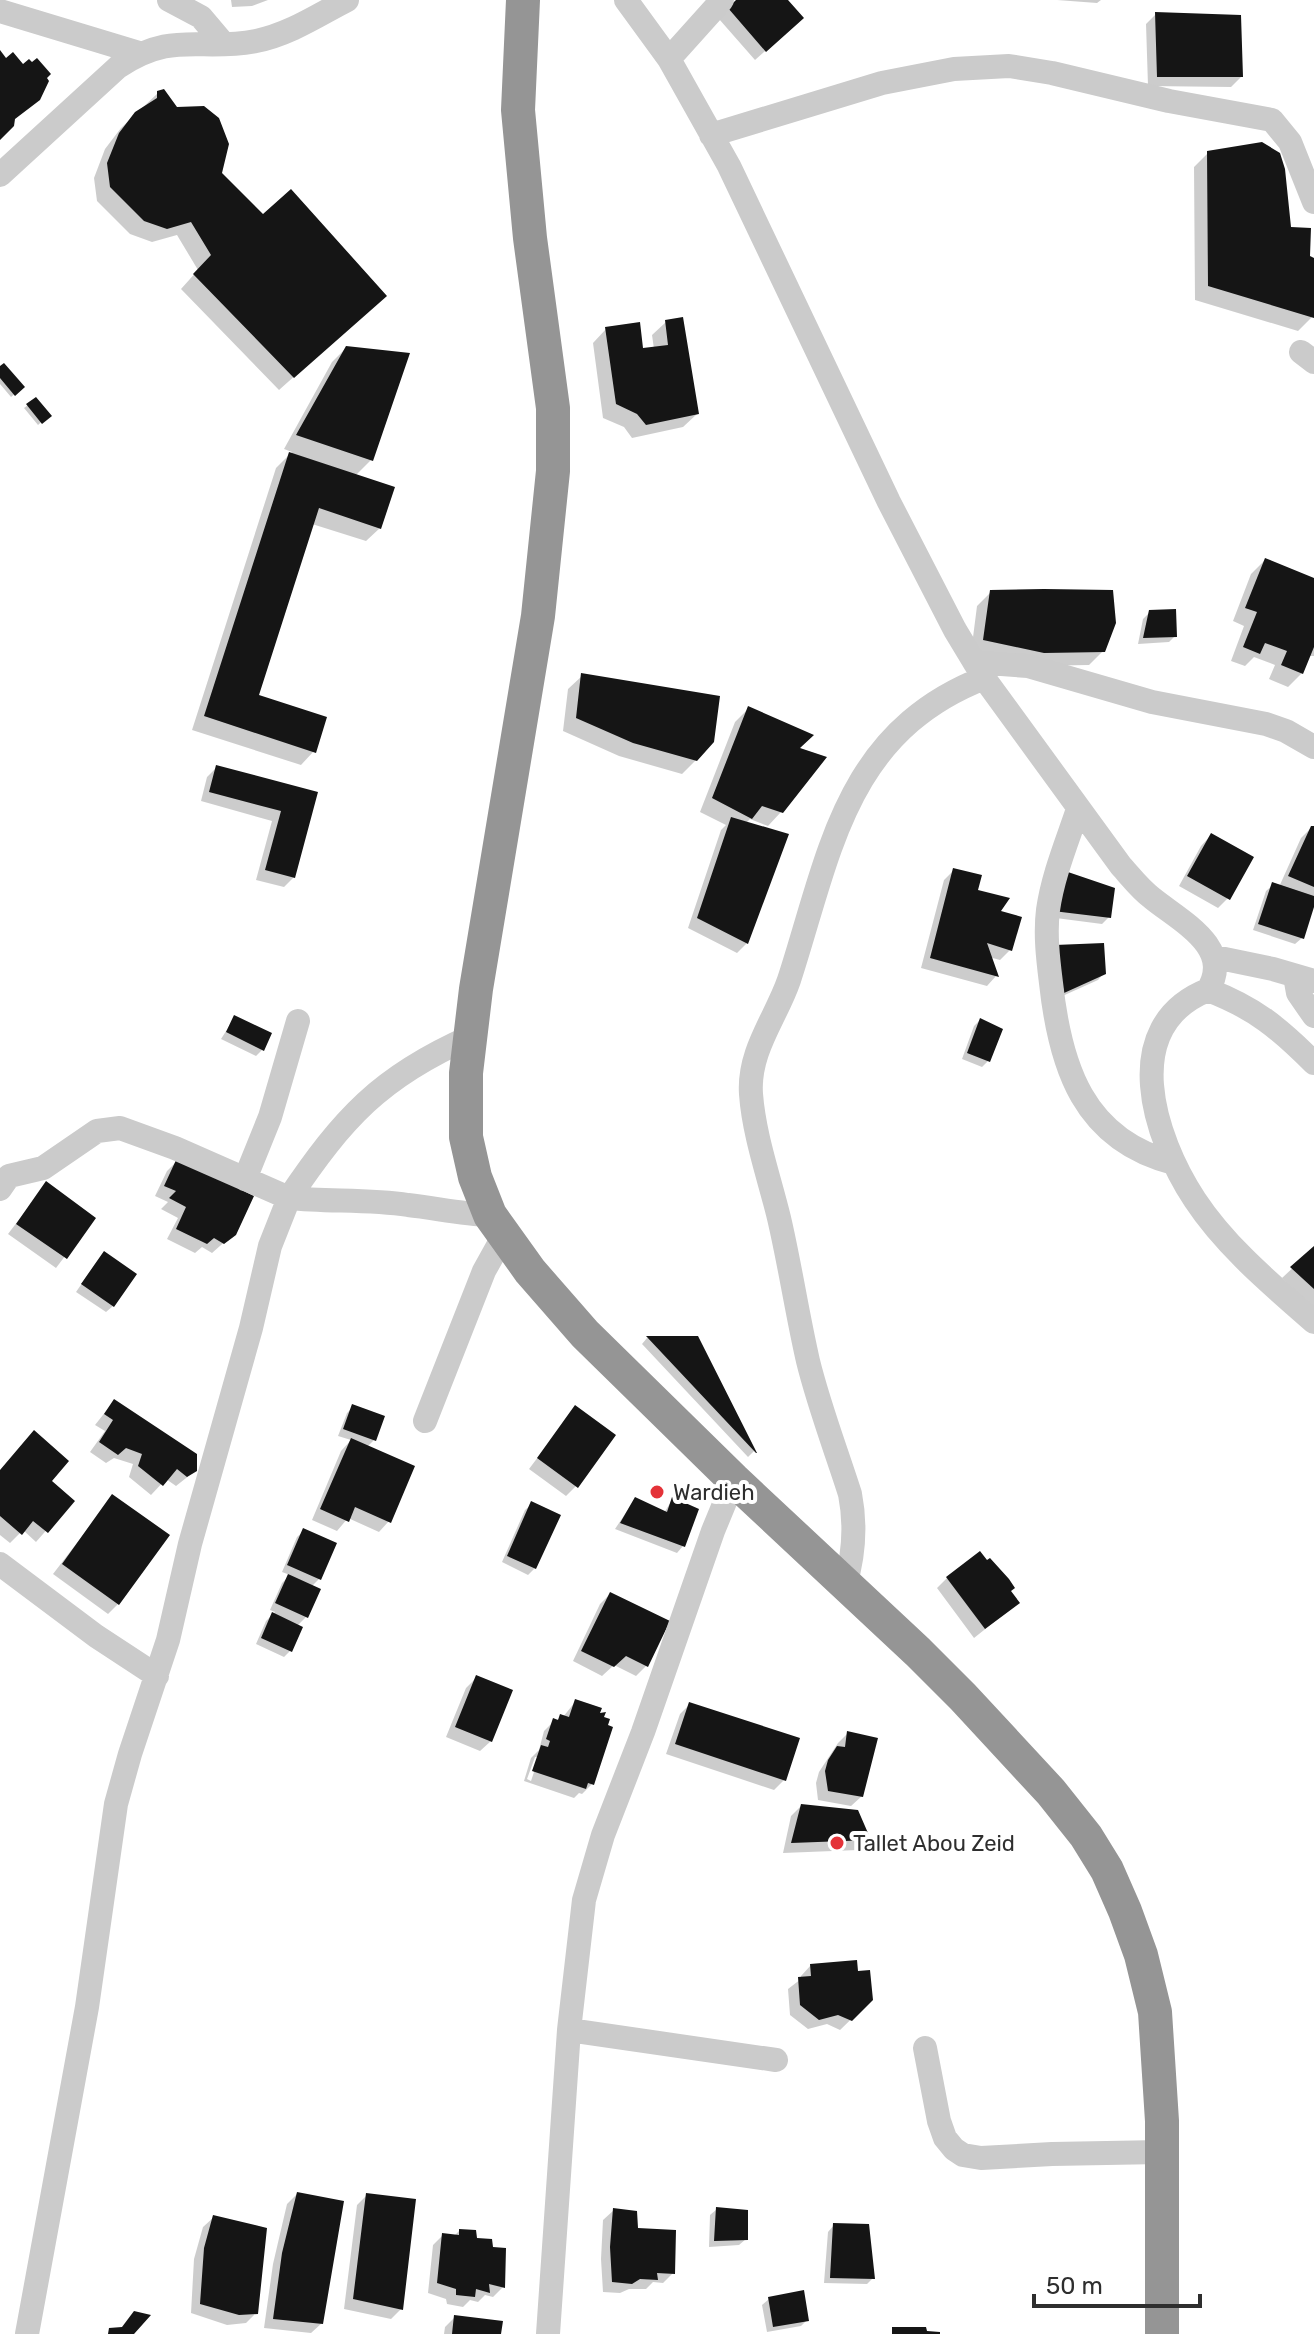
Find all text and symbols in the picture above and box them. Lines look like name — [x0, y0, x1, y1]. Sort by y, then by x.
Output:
place label: Wardieh — [673, 1479, 755, 1506]
marker: Wardieh — [648, 1483, 666, 1501]
place label: Tallet Abou Zeid — [853, 1830, 1015, 1857]
marker: Tallet Abou Zeid — [828, 1834, 846, 1852]
scale bar — [1034, 2258, 1200, 2308]
text: 50 m — [1046, 2272, 1103, 2300]

